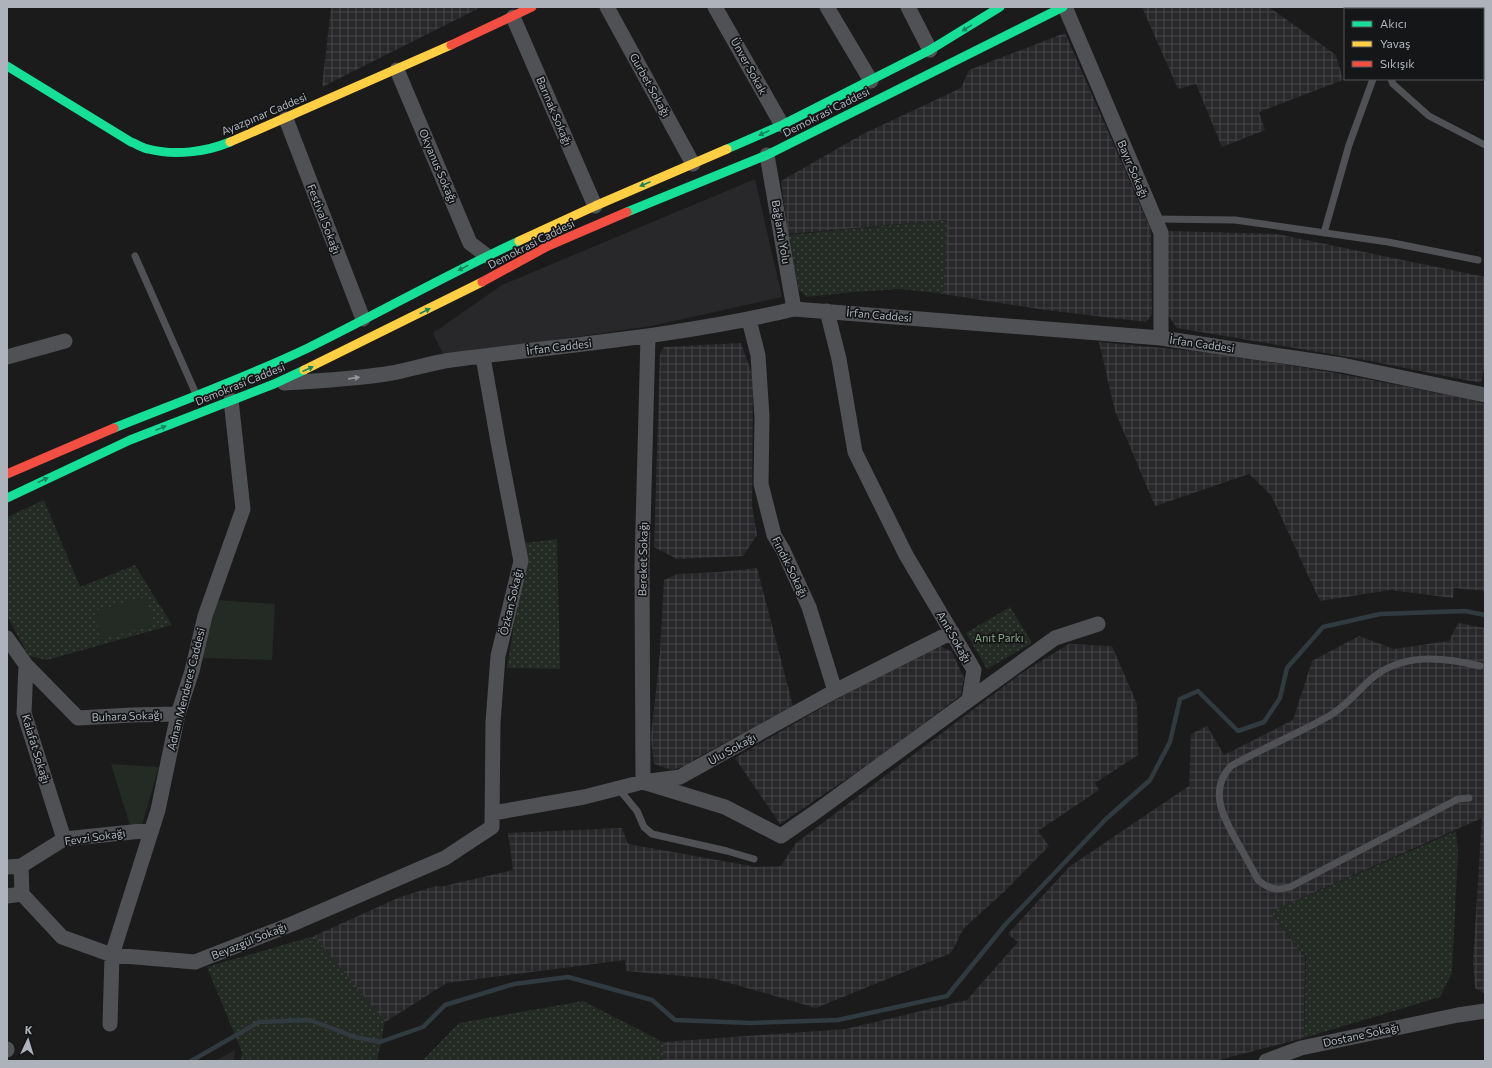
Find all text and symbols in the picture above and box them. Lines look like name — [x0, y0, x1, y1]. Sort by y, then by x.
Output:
legend — [1344, 8, 1484, 80]
text: Akıcı — [1380, 16, 1407, 30]
one-way arrow — [961, 24, 972, 31]
street label: Ünver Sokak — [729, 35, 771, 96]
text: Yavaş — [1380, 36, 1411, 50]
street label: Gurbet Sokağı — [628, 51, 673, 119]
text: Sıkışık — [1380, 56, 1415, 70]
street label: Barınak Sokağı — [534, 74, 575, 147]
street label: Demokrasi Caddesi — [780, 84, 871, 139]
street label: Ayazpınar Caddesi — [219, 90, 309, 137]
street label: Okyanus Sokağı — [417, 127, 460, 205]
one-way arrow — [758, 130, 770, 136]
street label: Bayır Sokağı — [1116, 138, 1151, 200]
street label: Festival Sokağı — [305, 182, 344, 256]
one-way arrow — [639, 182, 651, 188]
street label: Bağlantı Yolu — [769, 199, 794, 265]
street label: Demokrasi Caddesi — [485, 216, 576, 271]
one-way arrow — [458, 265, 469, 271]
street label: İrfan Caddesi — [846, 304, 912, 324]
one-way arrow — [419, 308, 430, 315]
street label: İrfan Caddesi — [1169, 332, 1236, 355]
street label: İrfan Caddesi — [526, 335, 592, 357]
street label: Demokrasi Caddesi — [193, 360, 287, 407]
one-way arrow — [302, 365, 314, 371]
one-way arrow — [348, 375, 360, 381]
one-way arrow — [156, 424, 168, 430]
one-way arrow — [37, 477, 48, 483]
street label: Bereket Sokağı — [635, 522, 650, 596]
street label: Fındık Sokağı — [770, 534, 811, 599]
street label: Özkan Sokağı — [496, 567, 525, 637]
street label: Anıt Sokağı — [935, 609, 974, 665]
street label: Adnan Menderes Caddesi — [164, 626, 207, 751]
park label: Anıt Parkı — [974, 631, 1024, 644]
street label: Buhara Sokağı — [91, 708, 163, 723]
street label: Kalafat Sokağı — [20, 713, 53, 785]
street label: Ulu Sokağı — [706, 730, 758, 767]
street label: Fevzi Sokağı — [64, 826, 126, 847]
street label: Beyazgül Sokağı — [209, 920, 288, 962]
north arrow — [8, 1020, 48, 1060]
street label: Dostane Sokağı — [1322, 1020, 1400, 1049]
text: K — [24, 1023, 33, 1036]

